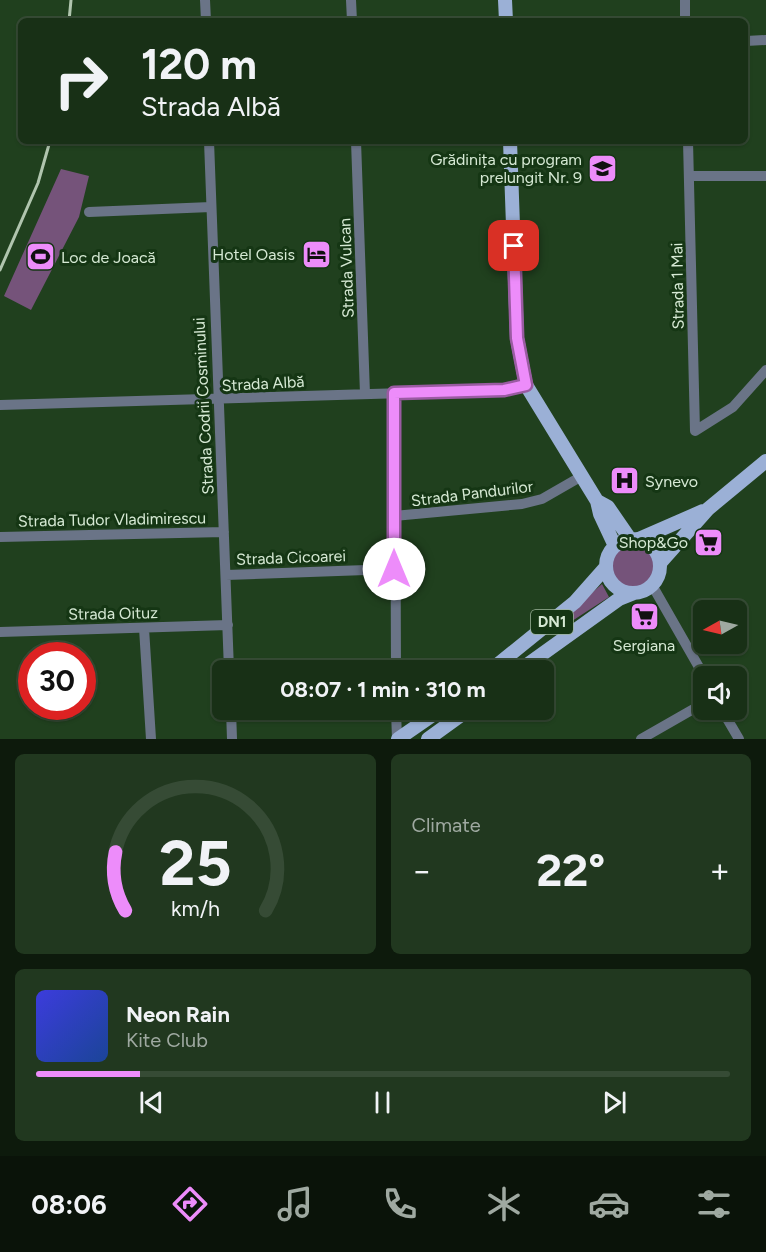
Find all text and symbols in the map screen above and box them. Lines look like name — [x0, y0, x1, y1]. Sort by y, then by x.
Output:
text: 120 m — [141, 39, 257, 90]
icon: right — [42, 42, 120, 120]
text: Strada Albă — [141, 90, 281, 123]
place label: Grădinița cu program prelungit Nr. 9 — [430, 150, 582, 187]
school or university icon: Grădinița cu program prelungit Nr. 9 — [587, 152, 619, 184]
street label: Strada Vulcan — [335, 218, 358, 318]
pin — [488, 220, 539, 271]
icon: arrive — [497, 229, 530, 262]
hotel icon: Hotel Oasis — [300, 238, 332, 270]
sports icon: Loc de Joacă — [24, 241, 56, 273]
street label: Strada 1 Mai — [667, 242, 688, 330]
place label: Hotel Oasis — [212, 245, 295, 264]
place label: Loc de Joacă — [61, 248, 156, 267]
street label: Strada Codrii Cosminului — [189, 317, 218, 495]
street label: Strada Albă — [221, 372, 305, 395]
hospital icon: Synevo — [608, 465, 640, 497]
place label: Synevo — [645, 472, 698, 491]
street label: Strada Pandurilor — [410, 477, 535, 510]
street label: Strada Tudor Vladimirescu — [18, 508, 206, 531]
supermarket icon: Shop&Go — [693, 526, 725, 558]
place label: Shop&Go — [619, 533, 688, 552]
position arrow — [362, 537, 426, 601]
street label: Strada Cicoarei — [236, 546, 346, 569]
north arrow — [693, 600, 747, 654]
map controls — [693, 600, 747, 720]
supermarket icon: Sergiana — [628, 601, 660, 633]
street label: Strada Oituz — [68, 603, 158, 624]
road number: DN1 — [531, 610, 573, 634]
place label: Sergiana — [613, 636, 675, 655]
speed limit sign: 30 — [18, 642, 96, 720]
button: sound — [693, 666, 747, 720]
text: 08:07 · 1 min · 310 m — [280, 676, 486, 703]
text: Climate — [412, 813, 481, 837]
text: 25 — [159, 826, 231, 901]
text: 22° — [536, 843, 605, 897]
text: − — [412, 851, 432, 890]
text: + — [709, 851, 730, 890]
text: km/h — [171, 896, 220, 921]
text: Neon Rain — [126, 1001, 230, 1028]
text: Kite Club — [126, 1028, 208, 1052]
icon: previous — [135, 1086, 168, 1119]
icon: pause — [366, 1086, 399, 1119]
icon: next — [598, 1086, 631, 1119]
icon: directions — [169, 1183, 211, 1225]
icon: music — [274, 1183, 316, 1225]
icon: phone — [379, 1183, 421, 1225]
icon: climate — [483, 1183, 525, 1225]
icon: car — [588, 1183, 630, 1225]
icon: filters — [693, 1183, 735, 1225]
text: 08:06 — [31, 1188, 107, 1221]

